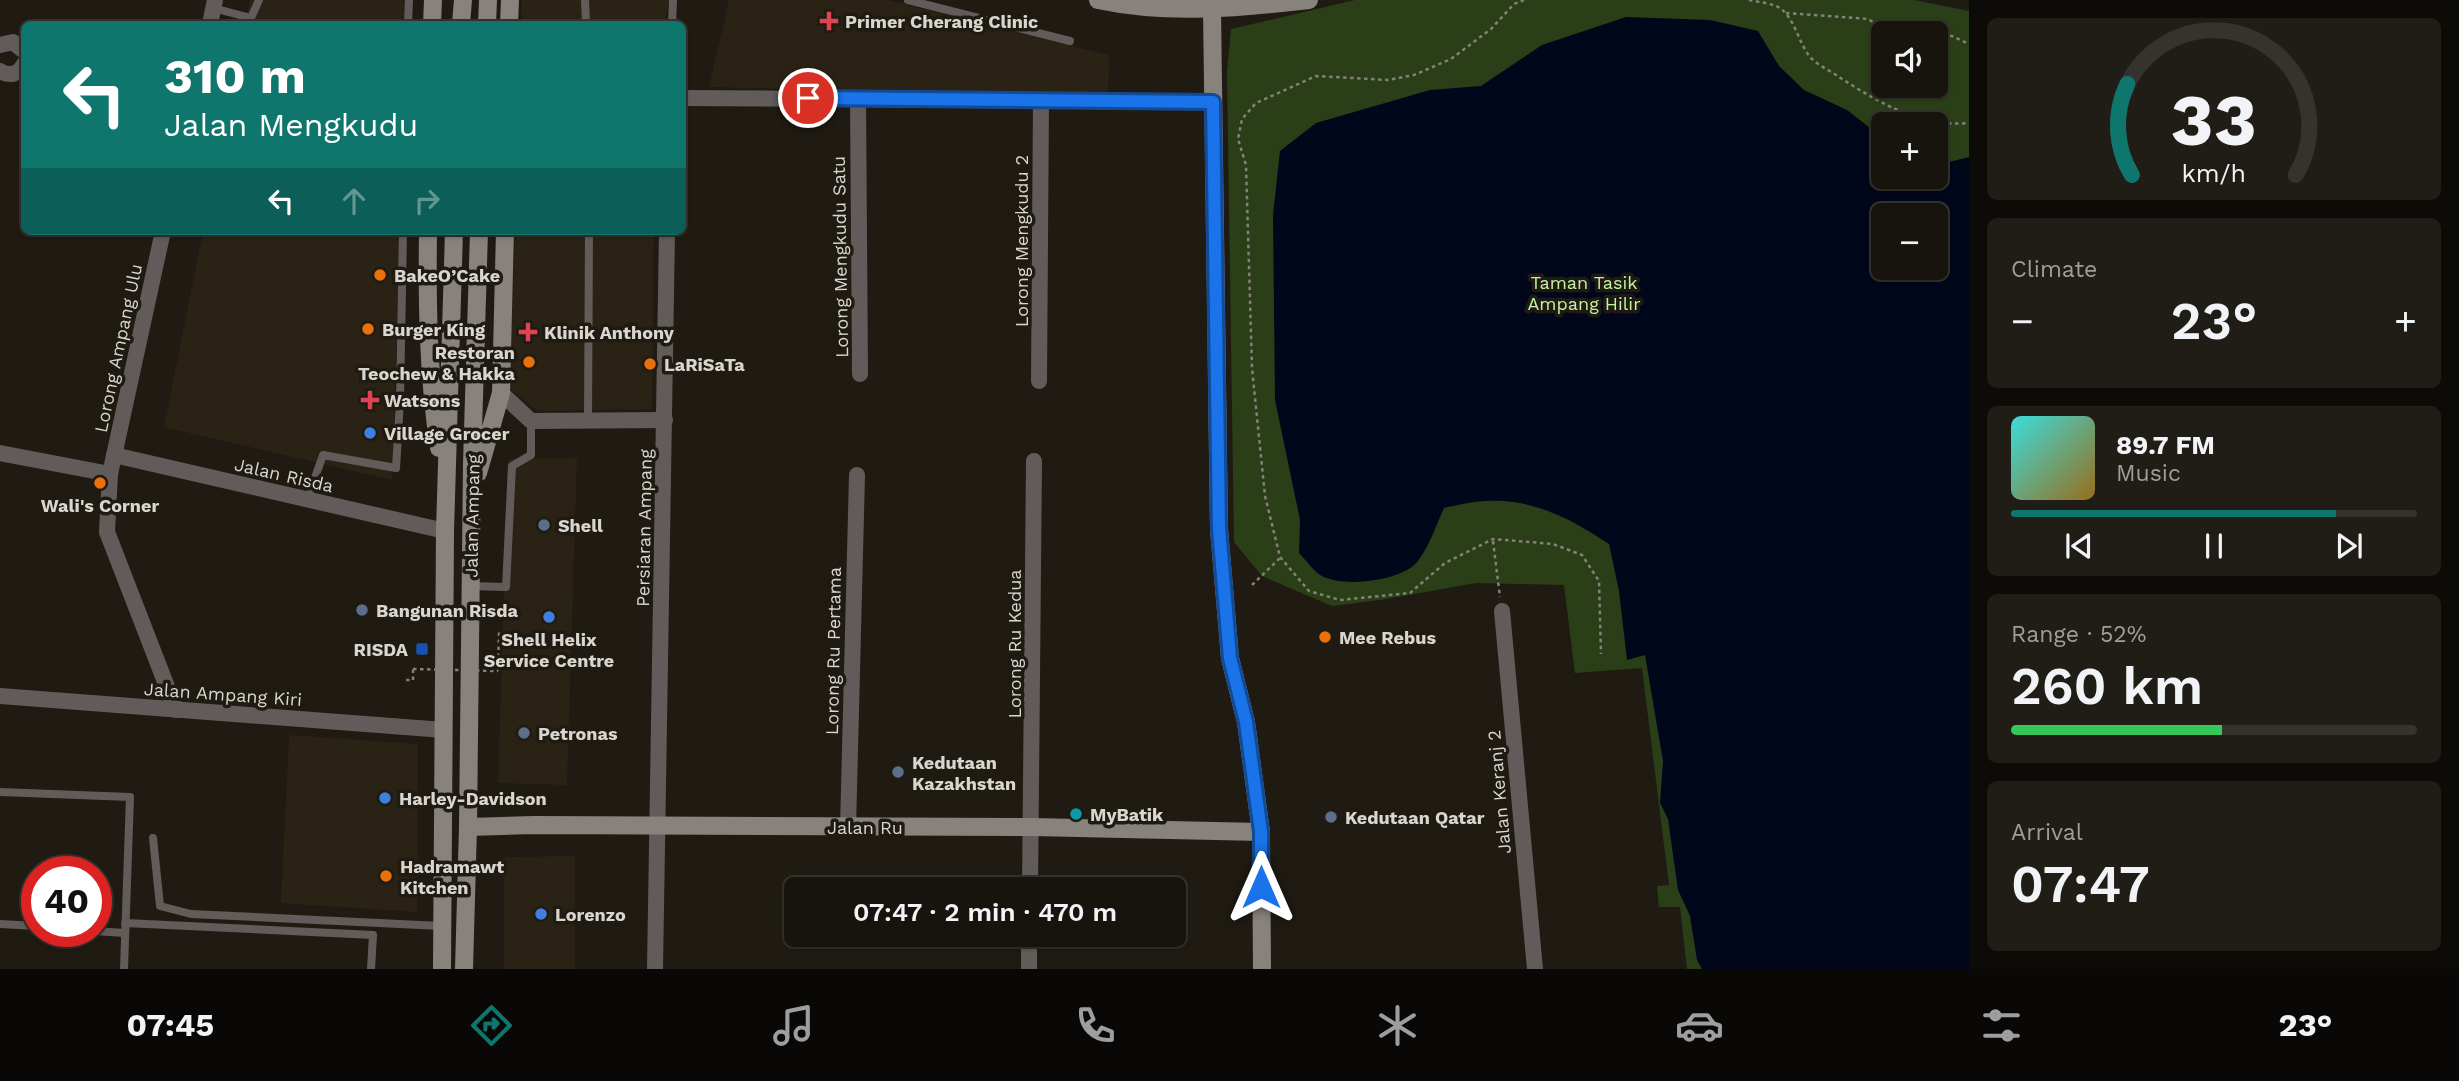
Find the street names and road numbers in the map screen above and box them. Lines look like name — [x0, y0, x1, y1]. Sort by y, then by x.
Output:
street label: Lorong Mengkudu 2 — [1011, 155, 1032, 327]
street label: Lorong Mengkudu Satu — [828, 156, 852, 358]
street label: Lorong Ampang Ulu — [90, 262, 146, 434]
street label: Persiaran Ampang — [632, 449, 656, 607]
street label: Jalan Risda — [233, 453, 335, 497]
street label: Jalan Ampang — [460, 454, 484, 578]
street label: Lorong Ru Pertama — [821, 567, 845, 735]
street label: Lorong Ru Kedua — [1004, 569, 1025, 719]
street label: Jalan Ampang Kiri — [143, 678, 303, 710]
street label: Jalan Keranj 2 — [1483, 729, 1515, 855]
street label: Jalan Ru — [827, 817, 903, 838]

